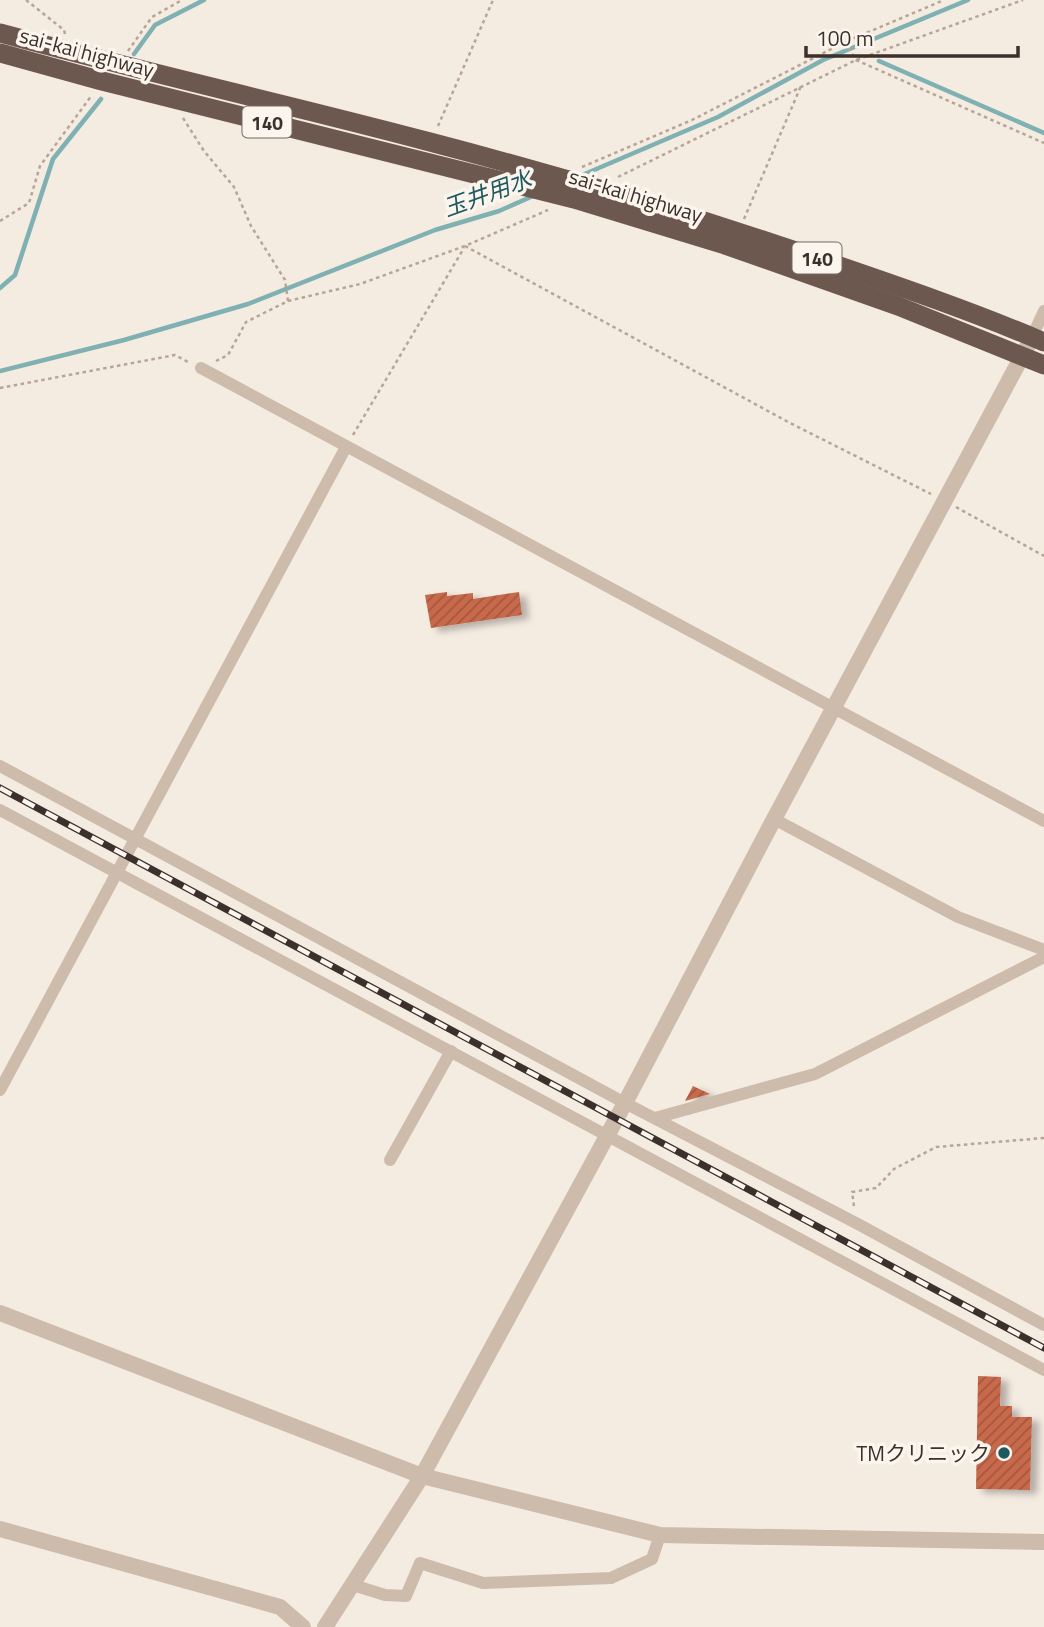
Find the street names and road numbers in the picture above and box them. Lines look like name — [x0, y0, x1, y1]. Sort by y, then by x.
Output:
street label: sai-kai highway — [16, 19, 158, 85]
road number: 140 — [243, 106, 292, 138]
street label: sai-kai highway — [565, 160, 707, 230]
road number: 140 — [792, 242, 842, 274]

